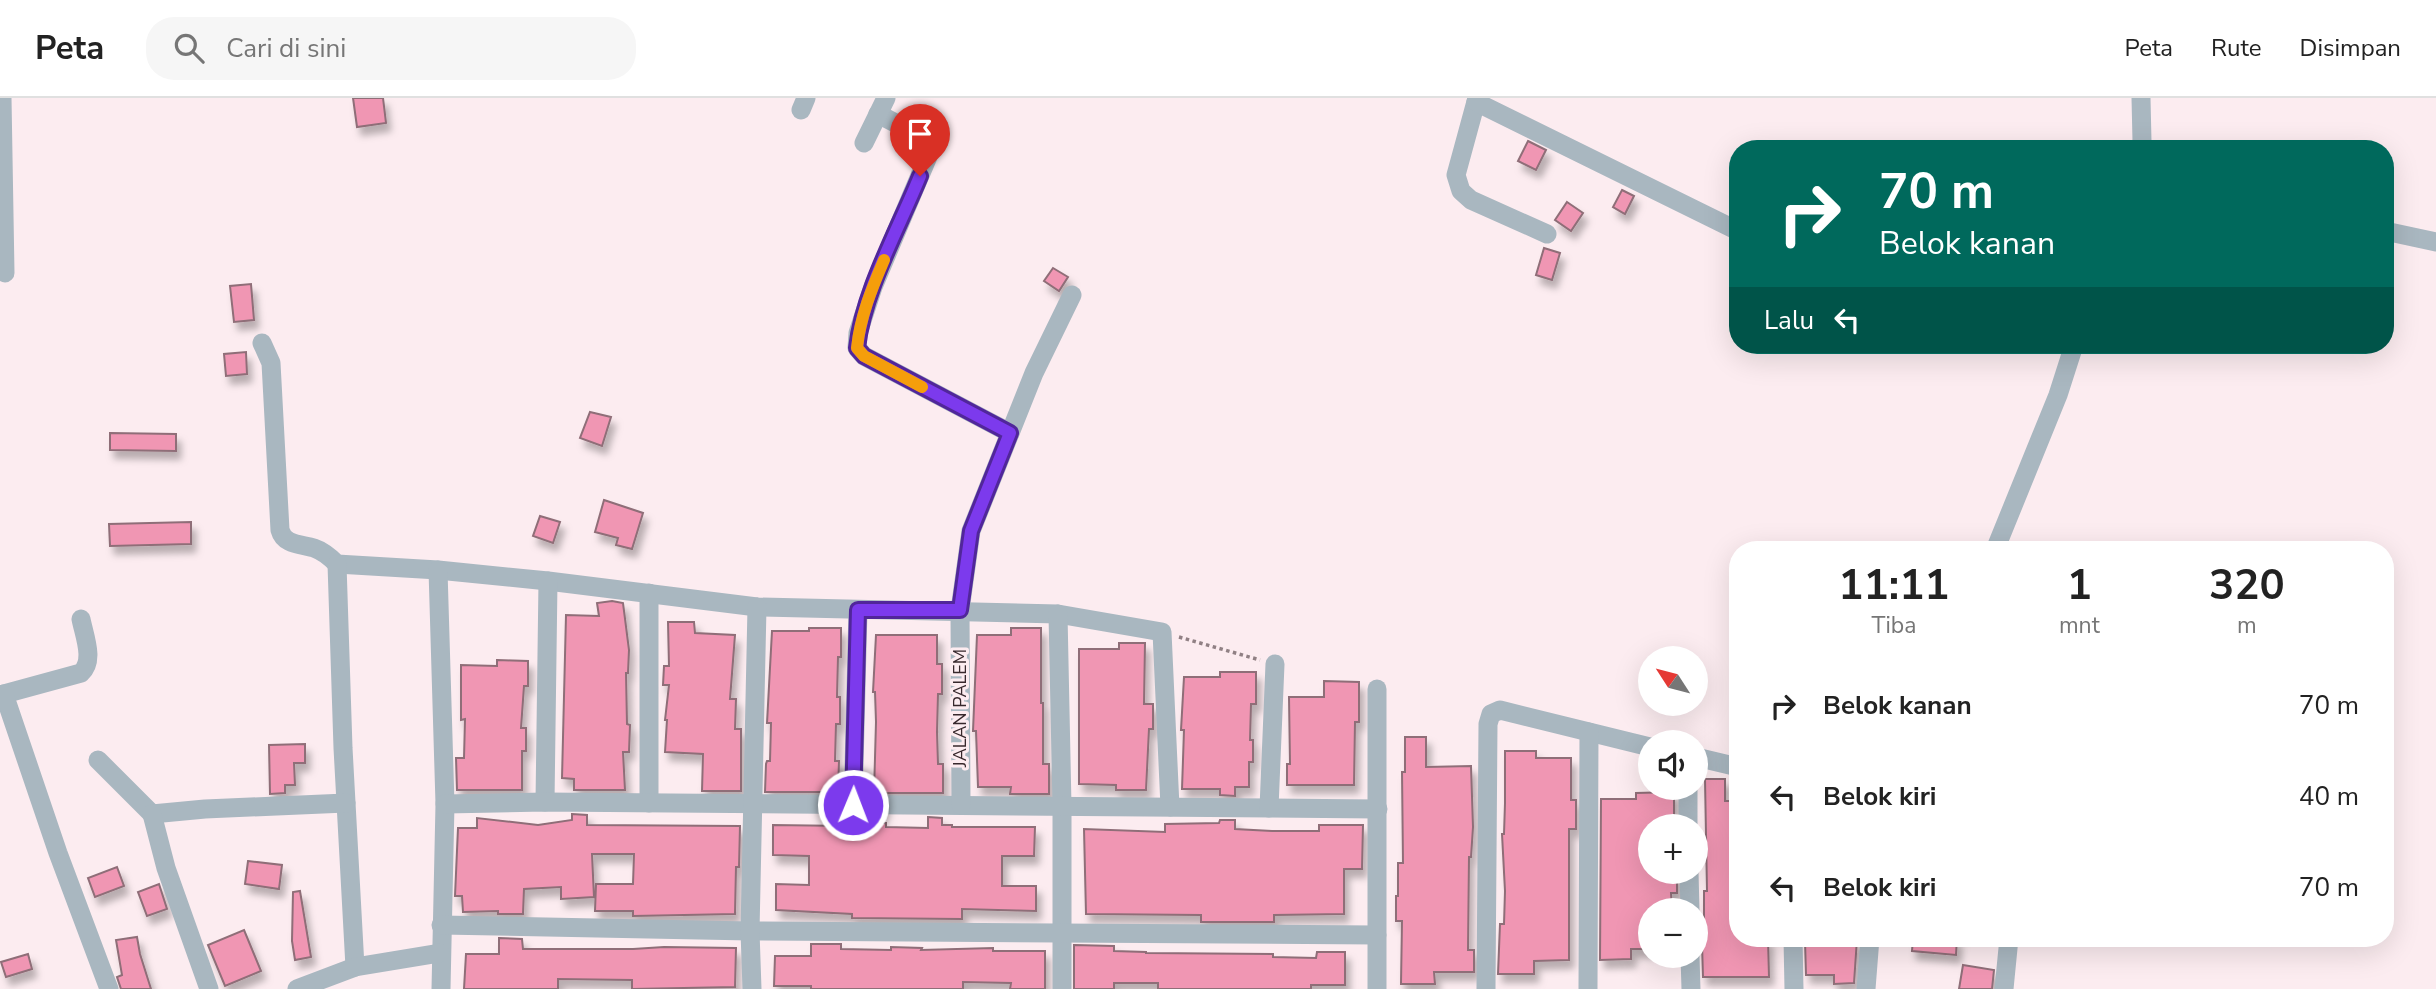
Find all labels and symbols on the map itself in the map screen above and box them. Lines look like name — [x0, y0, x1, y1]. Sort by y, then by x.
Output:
pin — [890, 104, 950, 176]
north arrow — [1638, 646, 1708, 716]
street label: JALAN PALEM — [948, 649, 972, 768]
position arrow — [816, 768, 890, 842]

